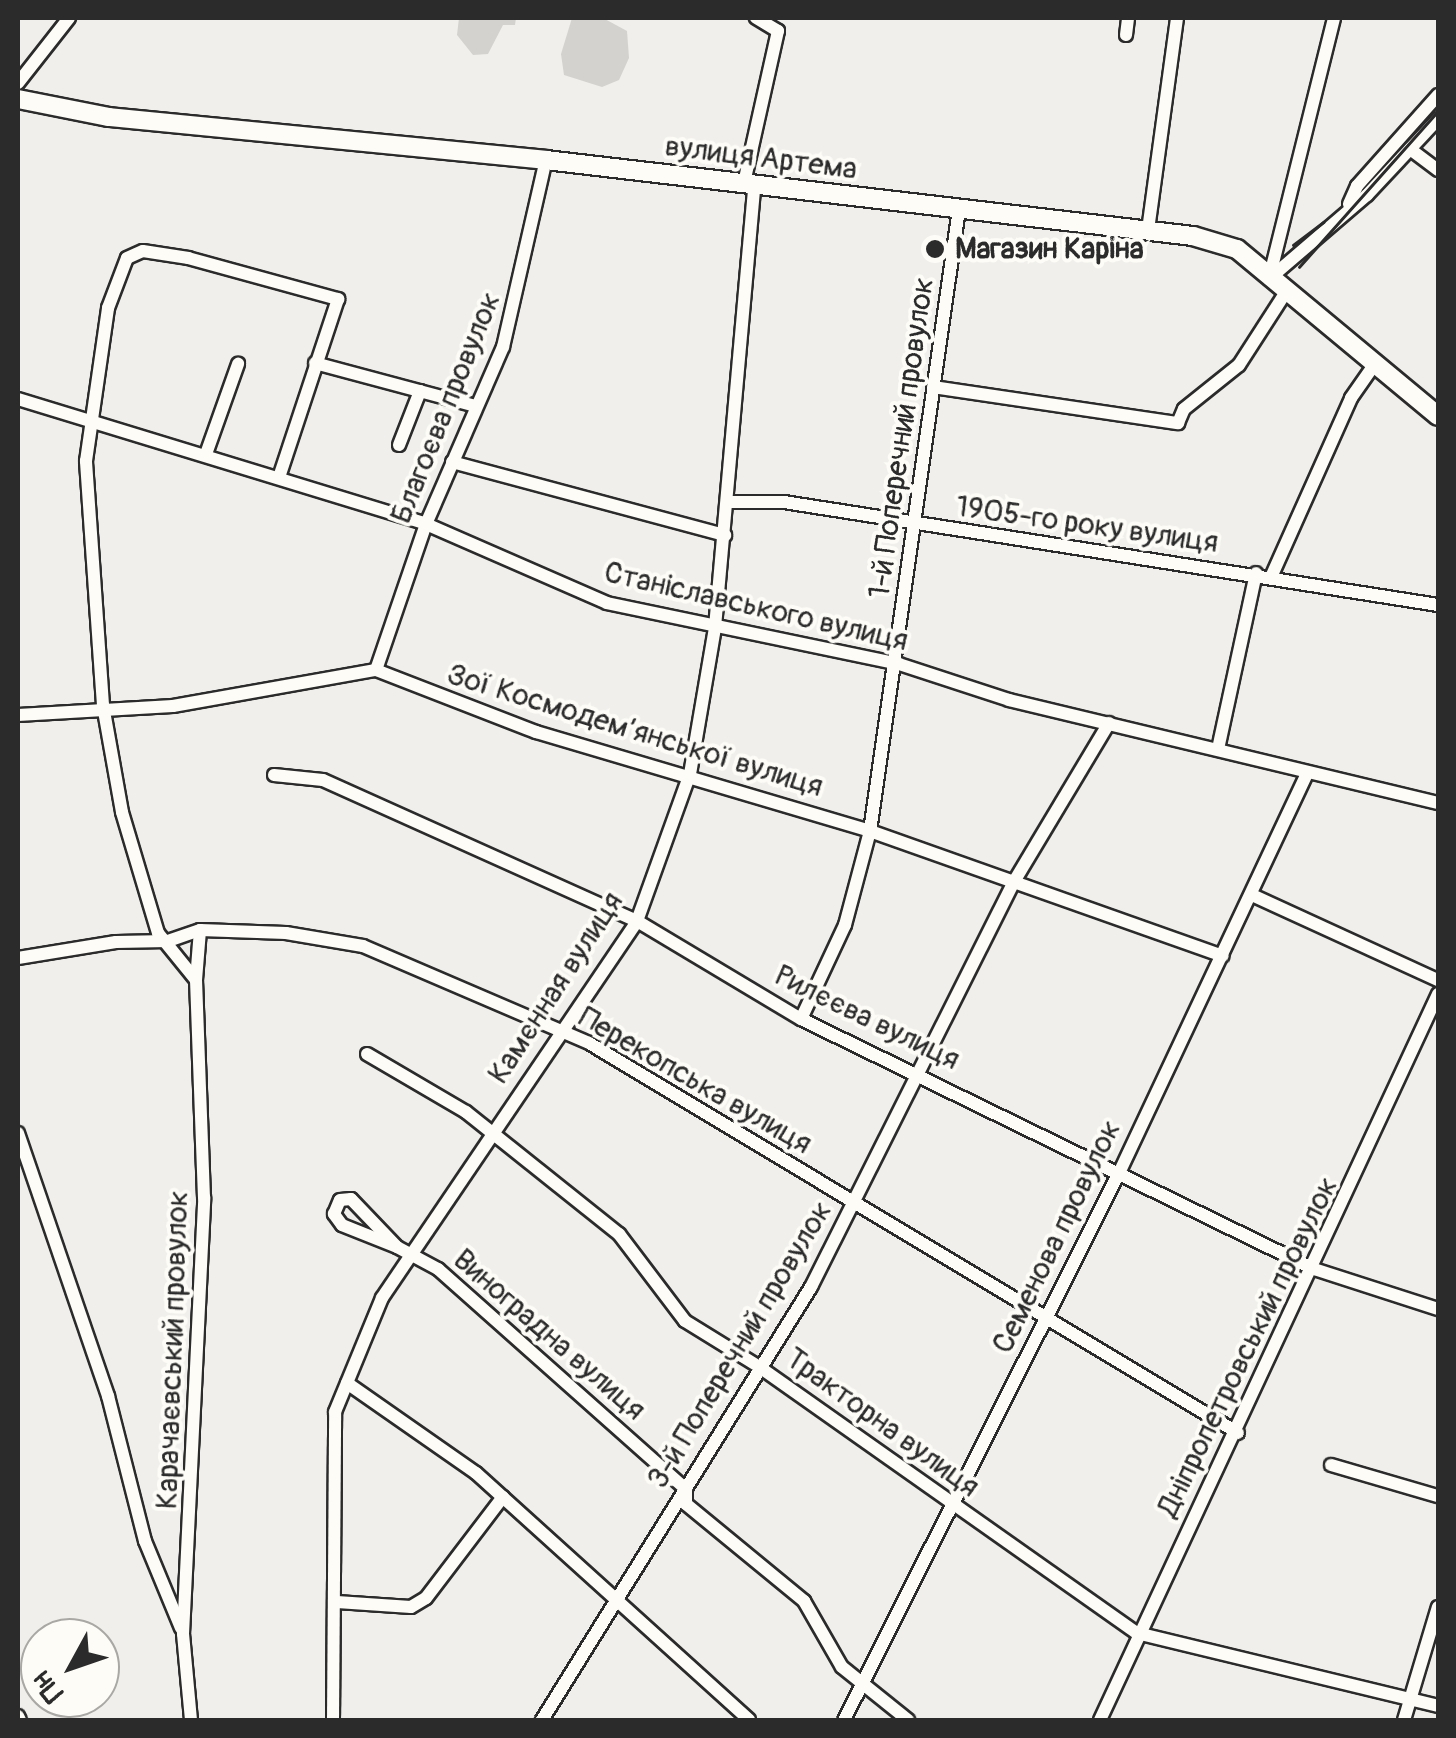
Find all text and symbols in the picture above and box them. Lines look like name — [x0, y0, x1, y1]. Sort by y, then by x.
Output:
street label: вулиця Артема — [663, 128, 859, 188]
place label: Магазин Каріна — [955, 231, 1144, 267]
marker: Магазин Каріна — [924, 238, 946, 260]
street label: 1-й Поперечний провулок — [862, 275, 942, 601]
street label: Благоєва провулок — [383, 287, 509, 529]
street label: 1905-го року вулиця — [954, 489, 1220, 561]
street label: Станіславського вулиця — [601, 555, 911, 659]
street label: Зої Космодем’янської вулиця — [443, 657, 827, 805]
street label: Камєнная вулиця — [481, 885, 631, 1091]
street label: Рилєєва вулиця — [769, 958, 965, 1078]
street label: Перекопська вулиця — [572, 1000, 818, 1162]
street label: Семенова провулок — [985, 1115, 1129, 1359]
street label: Дніпропетровський провулок — [1150, 1171, 1346, 1523]
street label: Карачаєвський провулок — [149, 1190, 197, 1510]
street label: 3-й Поперечний провулок — [640, 1195, 840, 1495]
street label: Виноградна вулиця — [446, 1242, 652, 1428]
street label: Тракторна вулиця — [778, 1341, 986, 1505]
north arrow — [20, 1618, 120, 1718]
text: Пн — [25, 1663, 71, 1709]

